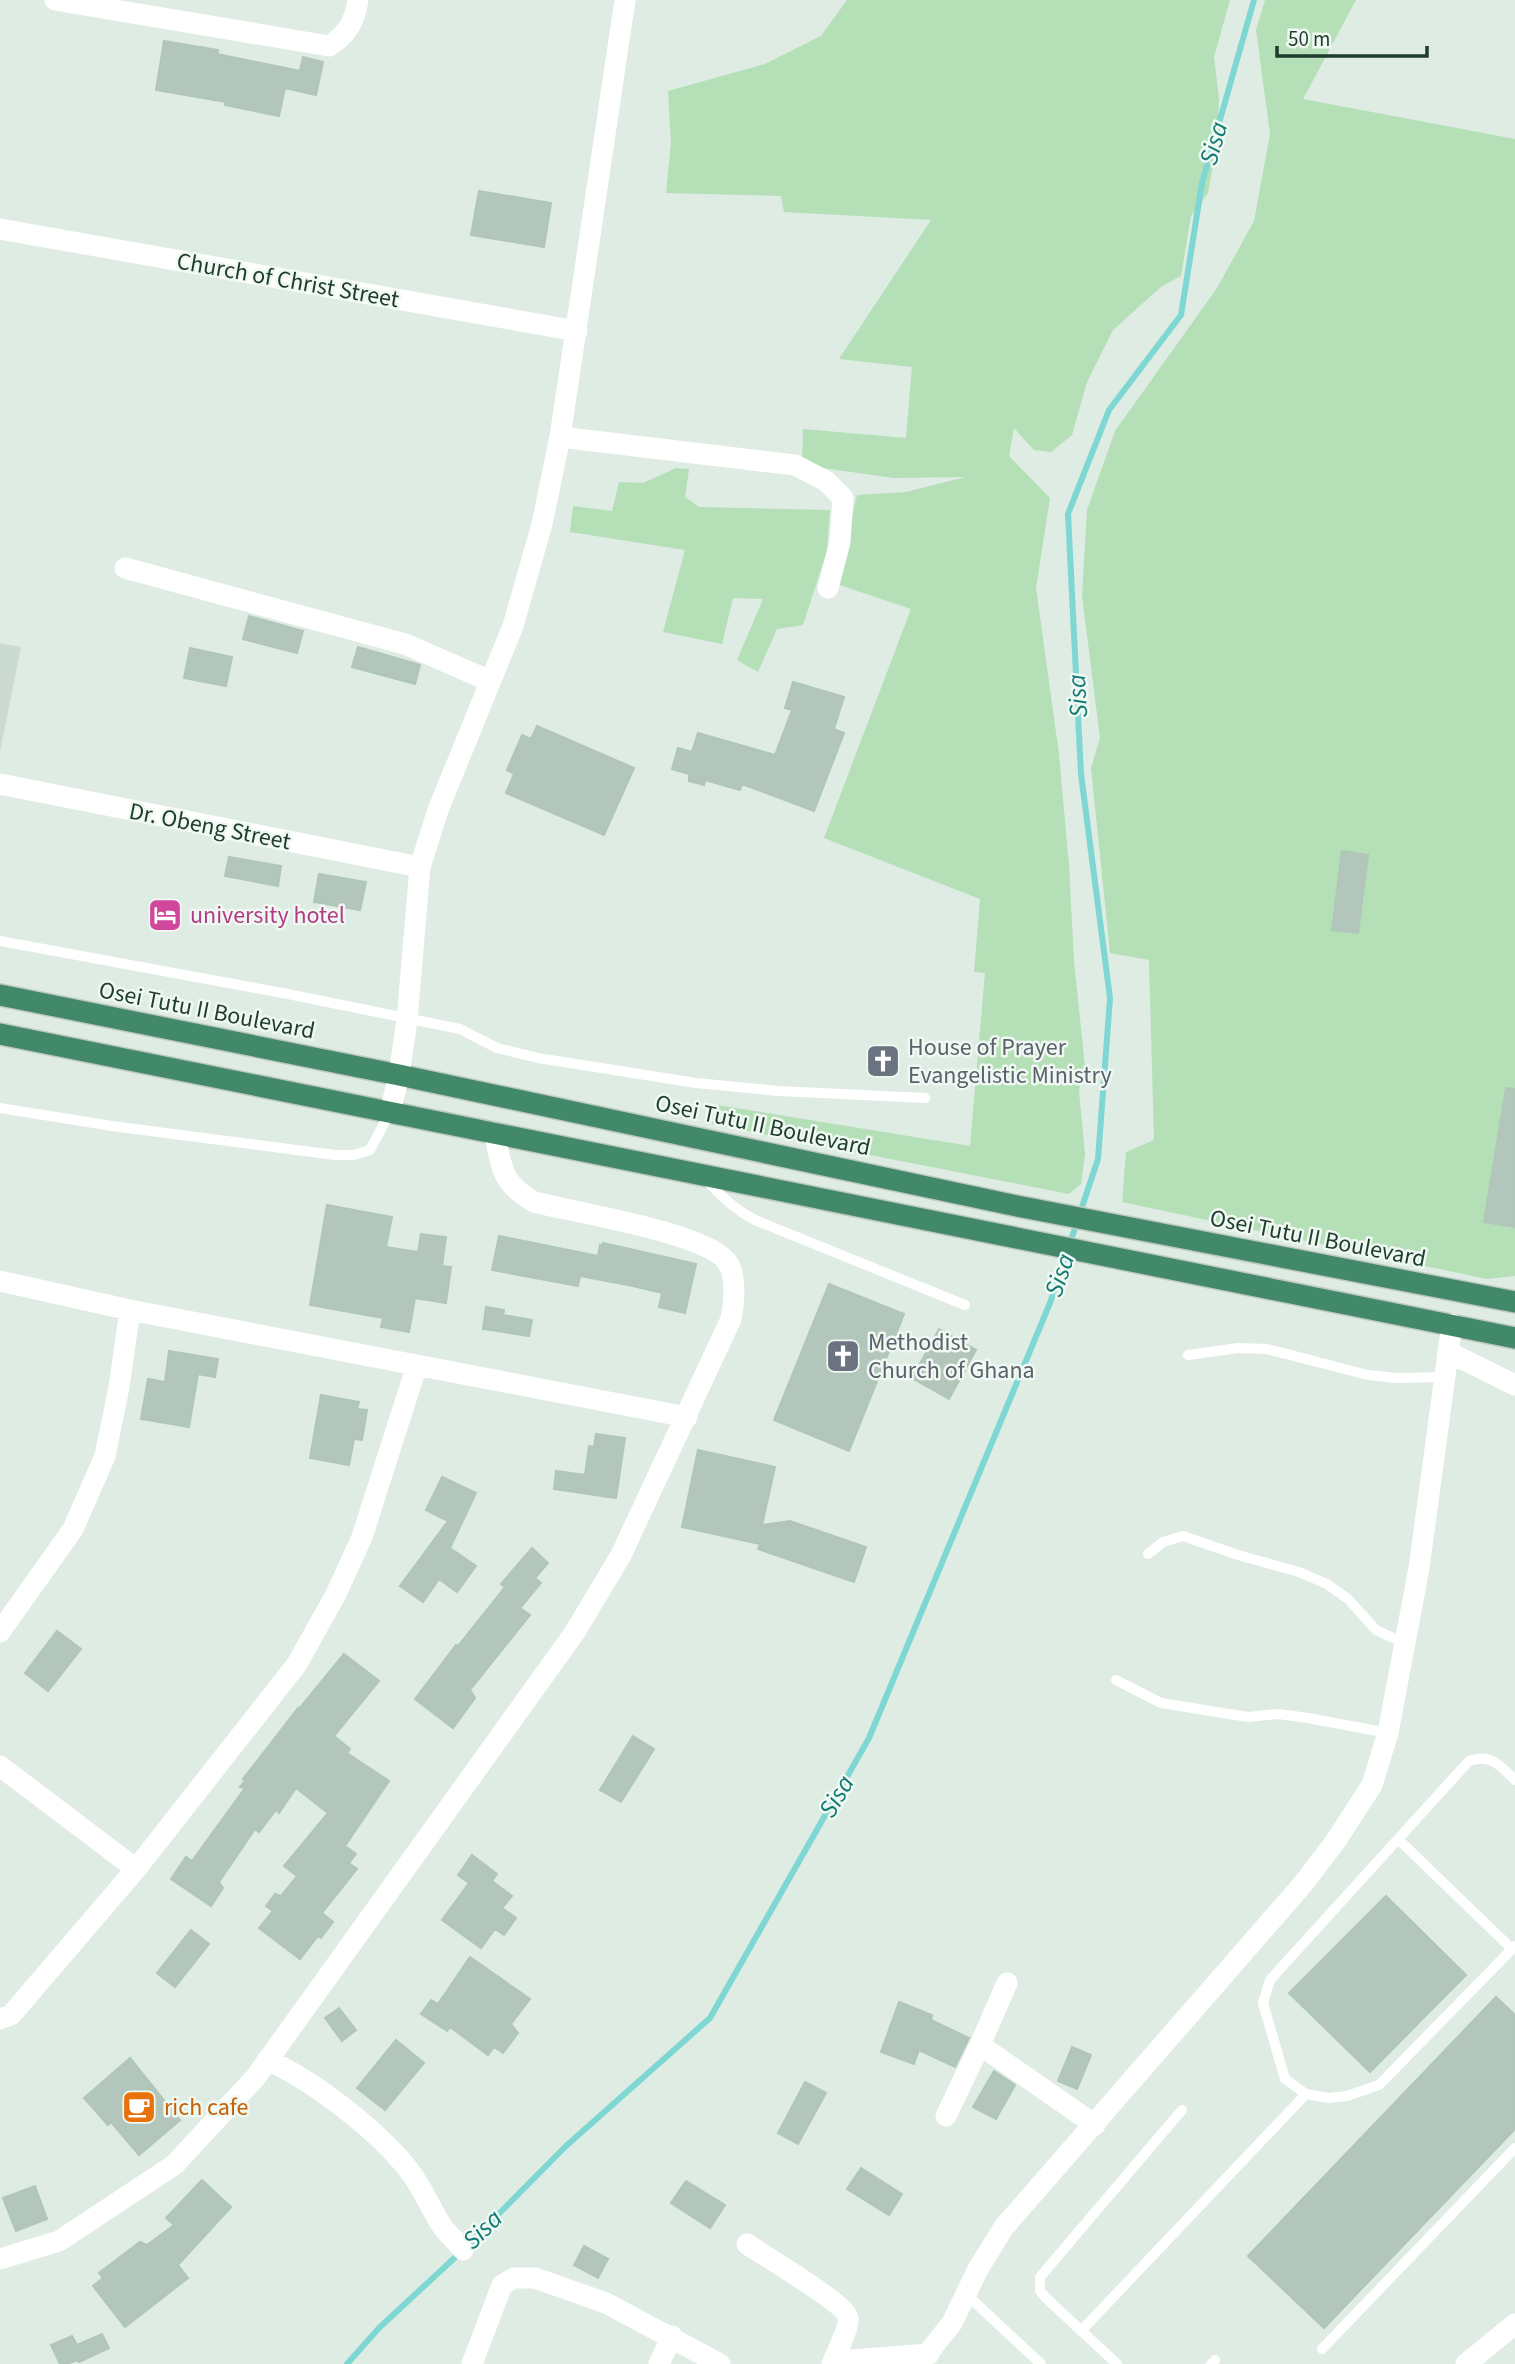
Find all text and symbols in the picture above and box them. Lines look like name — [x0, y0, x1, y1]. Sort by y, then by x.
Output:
scale bar — [1277, 14, 1428, 58]
text: 50 m — [1288, 24, 1330, 54]
water label: Sisa — [1190, 117, 1237, 169]
street label: Church of Christ Street — [174, 244, 402, 317]
water label: Sisa — [1058, 673, 1097, 719]
street label: Dr. Obeng Street — [126, 794, 294, 859]
hotel icon: university hotel — [146, 896, 184, 934]
place label: university hotel — [190, 898, 345, 933]
street label: Osei Tutu II Boulevard — [96, 972, 318, 1049]
place label: House of Prayer Evangelistic Ministry — [908, 1030, 1112, 1093]
church icon: House of Prayer Evangelistic Ministry — [864, 1042, 902, 1080]
street label: Osei Tutu II Boulevard — [652, 1086, 874, 1165]
street label: Osei Tutu II Boulevard — [1207, 1200, 1429, 1277]
water label: Sisa — [1035, 1248, 1084, 1302]
place label: Methodist Church of Ghana — [868, 1325, 1035, 1388]
church icon: Methodist Church of Ghana — [824, 1337, 862, 1375]
water label: Sisa — [809, 1768, 863, 1824]
cafe icon: rich cafe — [120, 2088, 158, 2126]
place label: rich cafe — [164, 2090, 249, 2125]
water label: Sisa — [454, 2201, 511, 2258]

